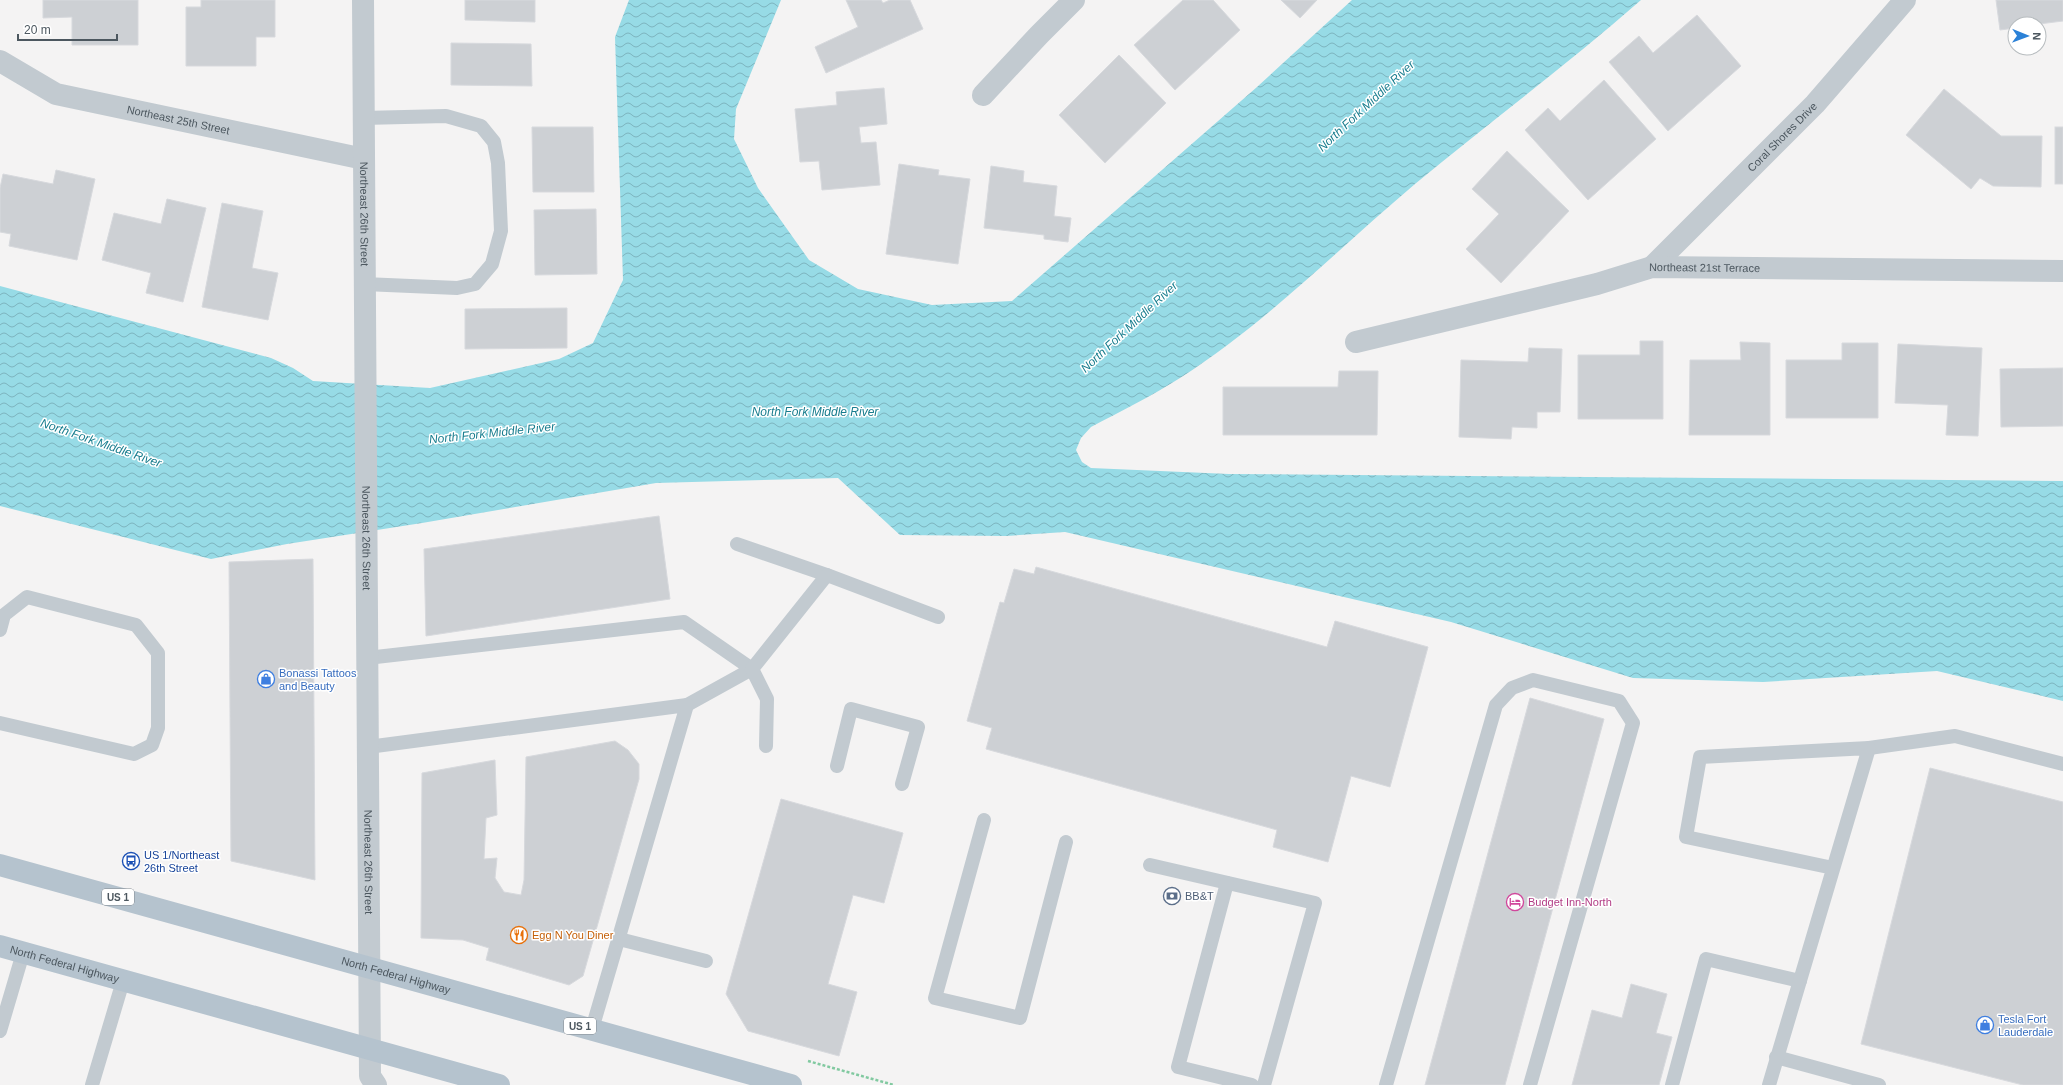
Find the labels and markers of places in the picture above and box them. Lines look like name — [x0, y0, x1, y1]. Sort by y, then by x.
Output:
place label: Bonassi Tattoos and Beauty — [279, 667, 357, 692]
shop icon: Bonassi Tattoos and Beauty — [256, 669, 276, 689]
place label: US 1/Northeast 26th Street — [144, 849, 219, 874]
bus stop icon: US 1/Northeast 26th Street — [121, 851, 141, 871]
bank icon: BB&T — [1162, 886, 1182, 906]
place label: BB&T — [1185, 890, 1214, 902]
hotel icon: Budget Inn-North — [1505, 892, 1525, 912]
place label: Budget Inn-North — [1528, 896, 1612, 908]
restaurant icon: Egg N You Diner — [509, 925, 529, 945]
place label: Egg N You Diner — [532, 929, 614, 941]
place label: Tesla Fort Lauderdale — [1998, 1013, 2053, 1038]
shop icon: Tesla Fort Lauderdale — [1975, 1015, 1995, 1035]

